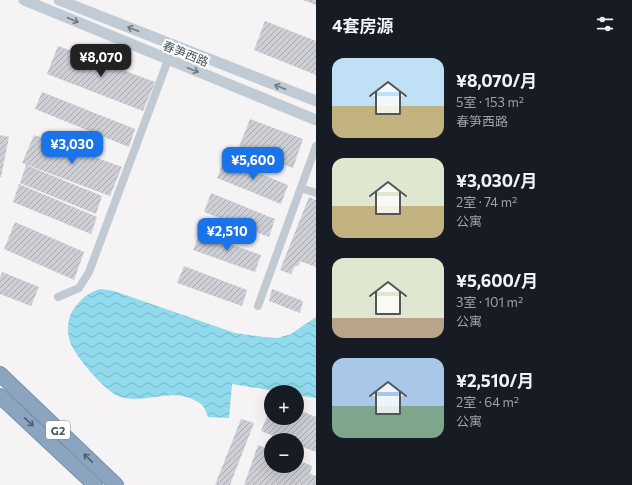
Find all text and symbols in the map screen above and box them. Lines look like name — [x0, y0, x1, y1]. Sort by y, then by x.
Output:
icon: filters — [594, 13, 616, 35]
text: 4套房源 — [332, 15, 393, 36]
one-way arrow — [66, 17, 78, 24]
one-way arrow — [127, 25, 139, 32]
street label: 春笋西路 — [161, 38, 211, 68]
pin: ¥8,070 — [68, 44, 134, 78]
text: ¥8,070 — [79, 49, 123, 65]
one-way arrow — [186, 67, 198, 74]
text: ¥8,070/月 — [456, 70, 537, 91]
icon: home — [364, 74, 412, 122]
one-way arrow — [274, 82, 286, 90]
text: 5室 · 153 m² — [456, 94, 524, 110]
text: 春笋西路 — [456, 113, 508, 129]
pin: ¥3,030 — [39, 131, 105, 165]
text: ¥3,030 — [50, 136, 94, 152]
pin: ¥5,600 — [220, 147, 286, 181]
text: ¥5,600 — [231, 152, 275, 168]
text: ¥3,030/月 — [456, 170, 537, 191]
icon: home — [364, 174, 412, 222]
text: 2室 · 74 m² — [456, 194, 517, 210]
text: 公寓 — [456, 213, 482, 229]
pin: ¥2,510 — [194, 218, 260, 252]
text: ¥2,510 — [206, 223, 248, 239]
text: ¥5,600/月 — [456, 270, 538, 291]
icon: home — [364, 274, 412, 322]
text: 3室 · 101 m² — [456, 294, 523, 310]
text: 公寓 — [456, 313, 482, 329]
text: ¥2,510/月 — [456, 370, 534, 391]
icon: home — [364, 374, 412, 422]
map controls — [264, 385, 304, 473]
button: + — [264, 385, 304, 425]
text: 2室 · 64 m² — [456, 394, 519, 410]
text: 公寓 — [456, 413, 482, 429]
one-way arrow — [23, 418, 34, 427]
road number: G2 — [46, 421, 70, 439]
button: − — [264, 433, 304, 473]
one-way arrow — [83, 453, 93, 463]

